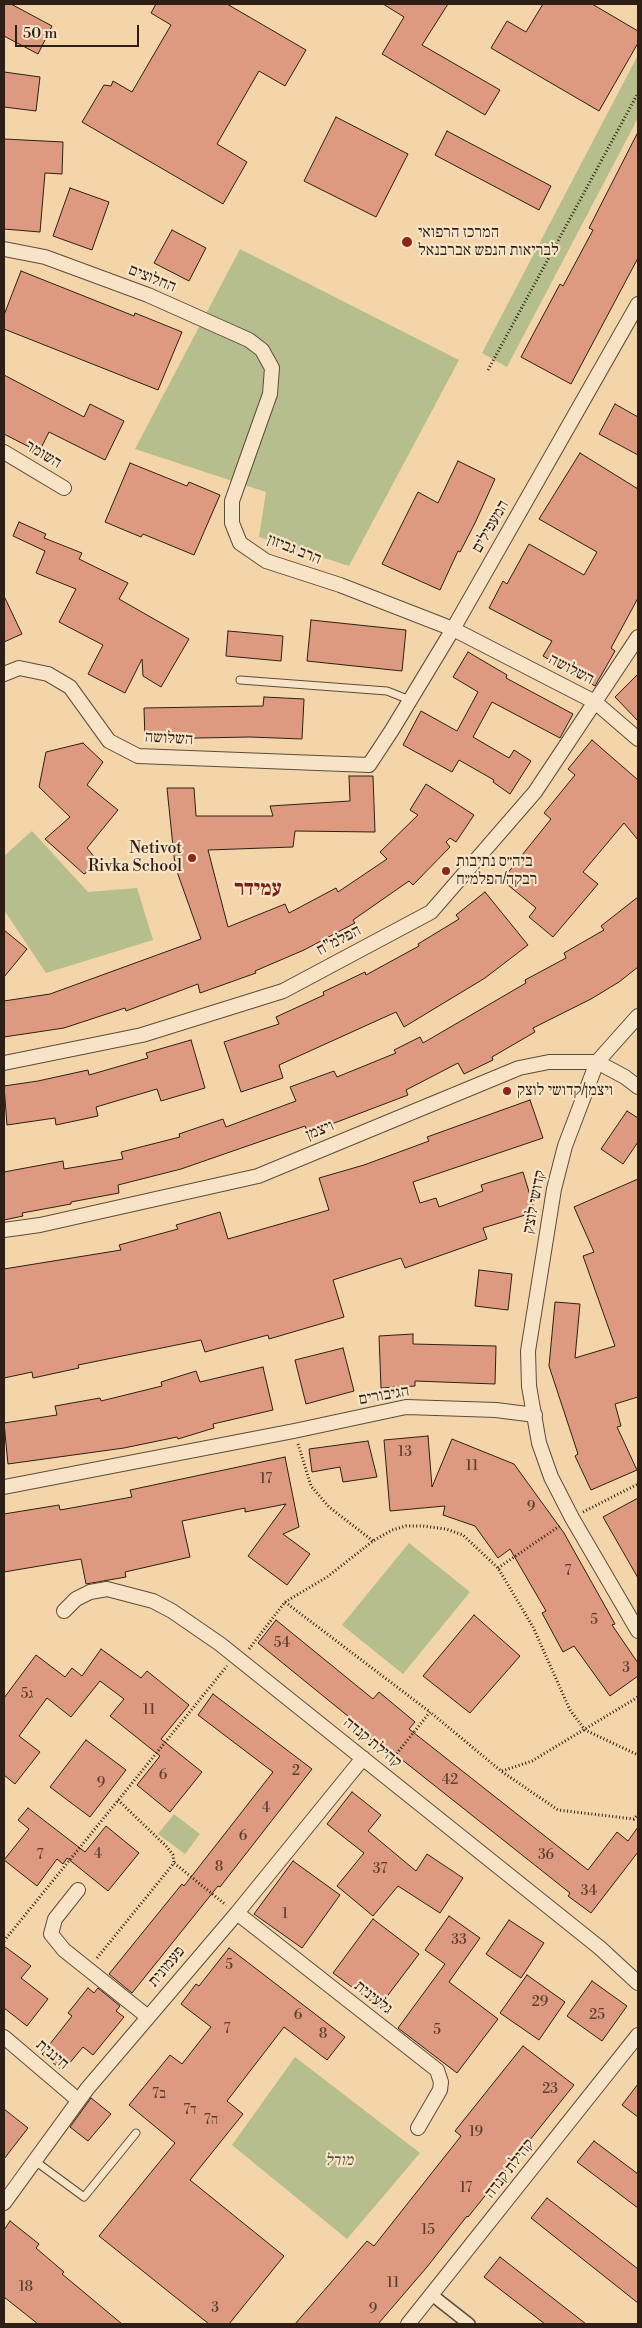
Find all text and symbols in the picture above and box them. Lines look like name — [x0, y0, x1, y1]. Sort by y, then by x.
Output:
scale bar — [18, 15, 141, 47]
text: 50 m — [23, 24, 57, 43]
place label: המרכז הרפואי לבריאות הנפש אברבנאל — [418, 223, 559, 261]
marker: המרכז הרפואי לבריאות הנפש אברבנאל — [400, 235, 414, 249]
street label: החלוצים — [125, 261, 179, 297]
street label: השומר — [21, 437, 65, 473]
street label: המעפילים — [468, 497, 514, 557]
street label: הרב גביזון — [264, 530, 324, 570]
street label: השלושה — [545, 650, 597, 690]
street label: השלושה — [144, 728, 194, 750]
place label: Netivot Rivka School — [88, 839, 182, 877]
marker: Netivot Rivka School — [186, 852, 198, 864]
place label: ביה״ס נתיבות רבקה/הפלמ״ח — [456, 852, 537, 890]
marker: ביה״ס נתיבות רבקה/הפלמ״ח — [440, 865, 452, 877]
district label: עמידר — [234, 877, 282, 903]
street label: הפלמ"ח — [313, 921, 365, 961]
place label: ויצמן/קדושי לוצק — [517, 1081, 613, 1101]
marker: ויצמן/קדושי לוצק — [501, 1085, 513, 1097]
street label: ויצמן — [303, 1117, 337, 1145]
street label: קדושי לוצק — [519, 1169, 551, 1235]
street label: הגיבורים — [357, 1382, 411, 1410]
house number: 13 — [398, 1445, 412, 1461]
house number: 11 — [466, 1459, 478, 1475]
house number: 17 — [260, 1472, 272, 1488]
house number: 9 — [527, 1500, 535, 1516]
house number: 7 — [564, 1564, 572, 1580]
house number: 5 — [590, 1613, 598, 1629]
house number: 54 — [274, 1636, 290, 1652]
house number: 3 — [622, 1661, 630, 1677]
house number: 5ג — [21, 1687, 33, 1703]
house number: 11 — [143, 1703, 155, 1719]
street label: קהילת קנדה — [339, 1714, 405, 1772]
house number: 2 — [292, 1764, 300, 1780]
house number: 6 — [159, 1768, 167, 1784]
house number: 42 — [442, 1773, 458, 1789]
house number: 9 — [97, 1776, 105, 1792]
house number: 4 — [262, 1801, 270, 1817]
house number: 6 — [239, 1829, 247, 1845]
house number: 4 — [94, 1847, 102, 1863]
house number: 7 — [36, 1848, 44, 1864]
house number: 36 — [538, 1848, 554, 1864]
house number: 8 — [215, 1860, 223, 1876]
house number: 37 — [373, 1862, 387, 1878]
house number: 34 — [581, 1884, 597, 1900]
house number: 1 — [282, 1907, 288, 1923]
house number: 33 — [451, 1933, 467, 1949]
street label: פעמונית — [144, 1943, 190, 1991]
house number: 5 — [225, 1958, 233, 1974]
street label: גלעינית — [350, 1977, 396, 2019]
house number: 29 — [532, 1995, 548, 2011]
house number: 6 — [294, 2008, 302, 2024]
house number: 25 — [589, 2008, 605, 2024]
house number: 7 — [223, 2022, 231, 2038]
house number: 5 — [433, 2023, 441, 2039]
house number: 8 — [319, 2027, 327, 2043]
street label: חיננית — [32, 2036, 72, 2074]
house number: 23 — [542, 2082, 558, 2098]
house number: 7ב — [152, 2087, 166, 2103]
house number: 7ד — [183, 2103, 197, 2119]
house number: 7ה — [204, 2113, 218, 2129]
house number: 19 — [469, 2125, 483, 2141]
street label: קהילת קנדה — [481, 2136, 539, 2202]
park label: מורל — [325, 2151, 353, 2171]
house number: 17 — [460, 2181, 472, 2197]
house number: 15 — [421, 2223, 435, 2239]
house number: 11 — [387, 2276, 399, 2292]
house number: 18 — [19, 2280, 33, 2296]
house number: 3 — [211, 2301, 219, 2317]
house number: 9 — [369, 2302, 377, 2318]

